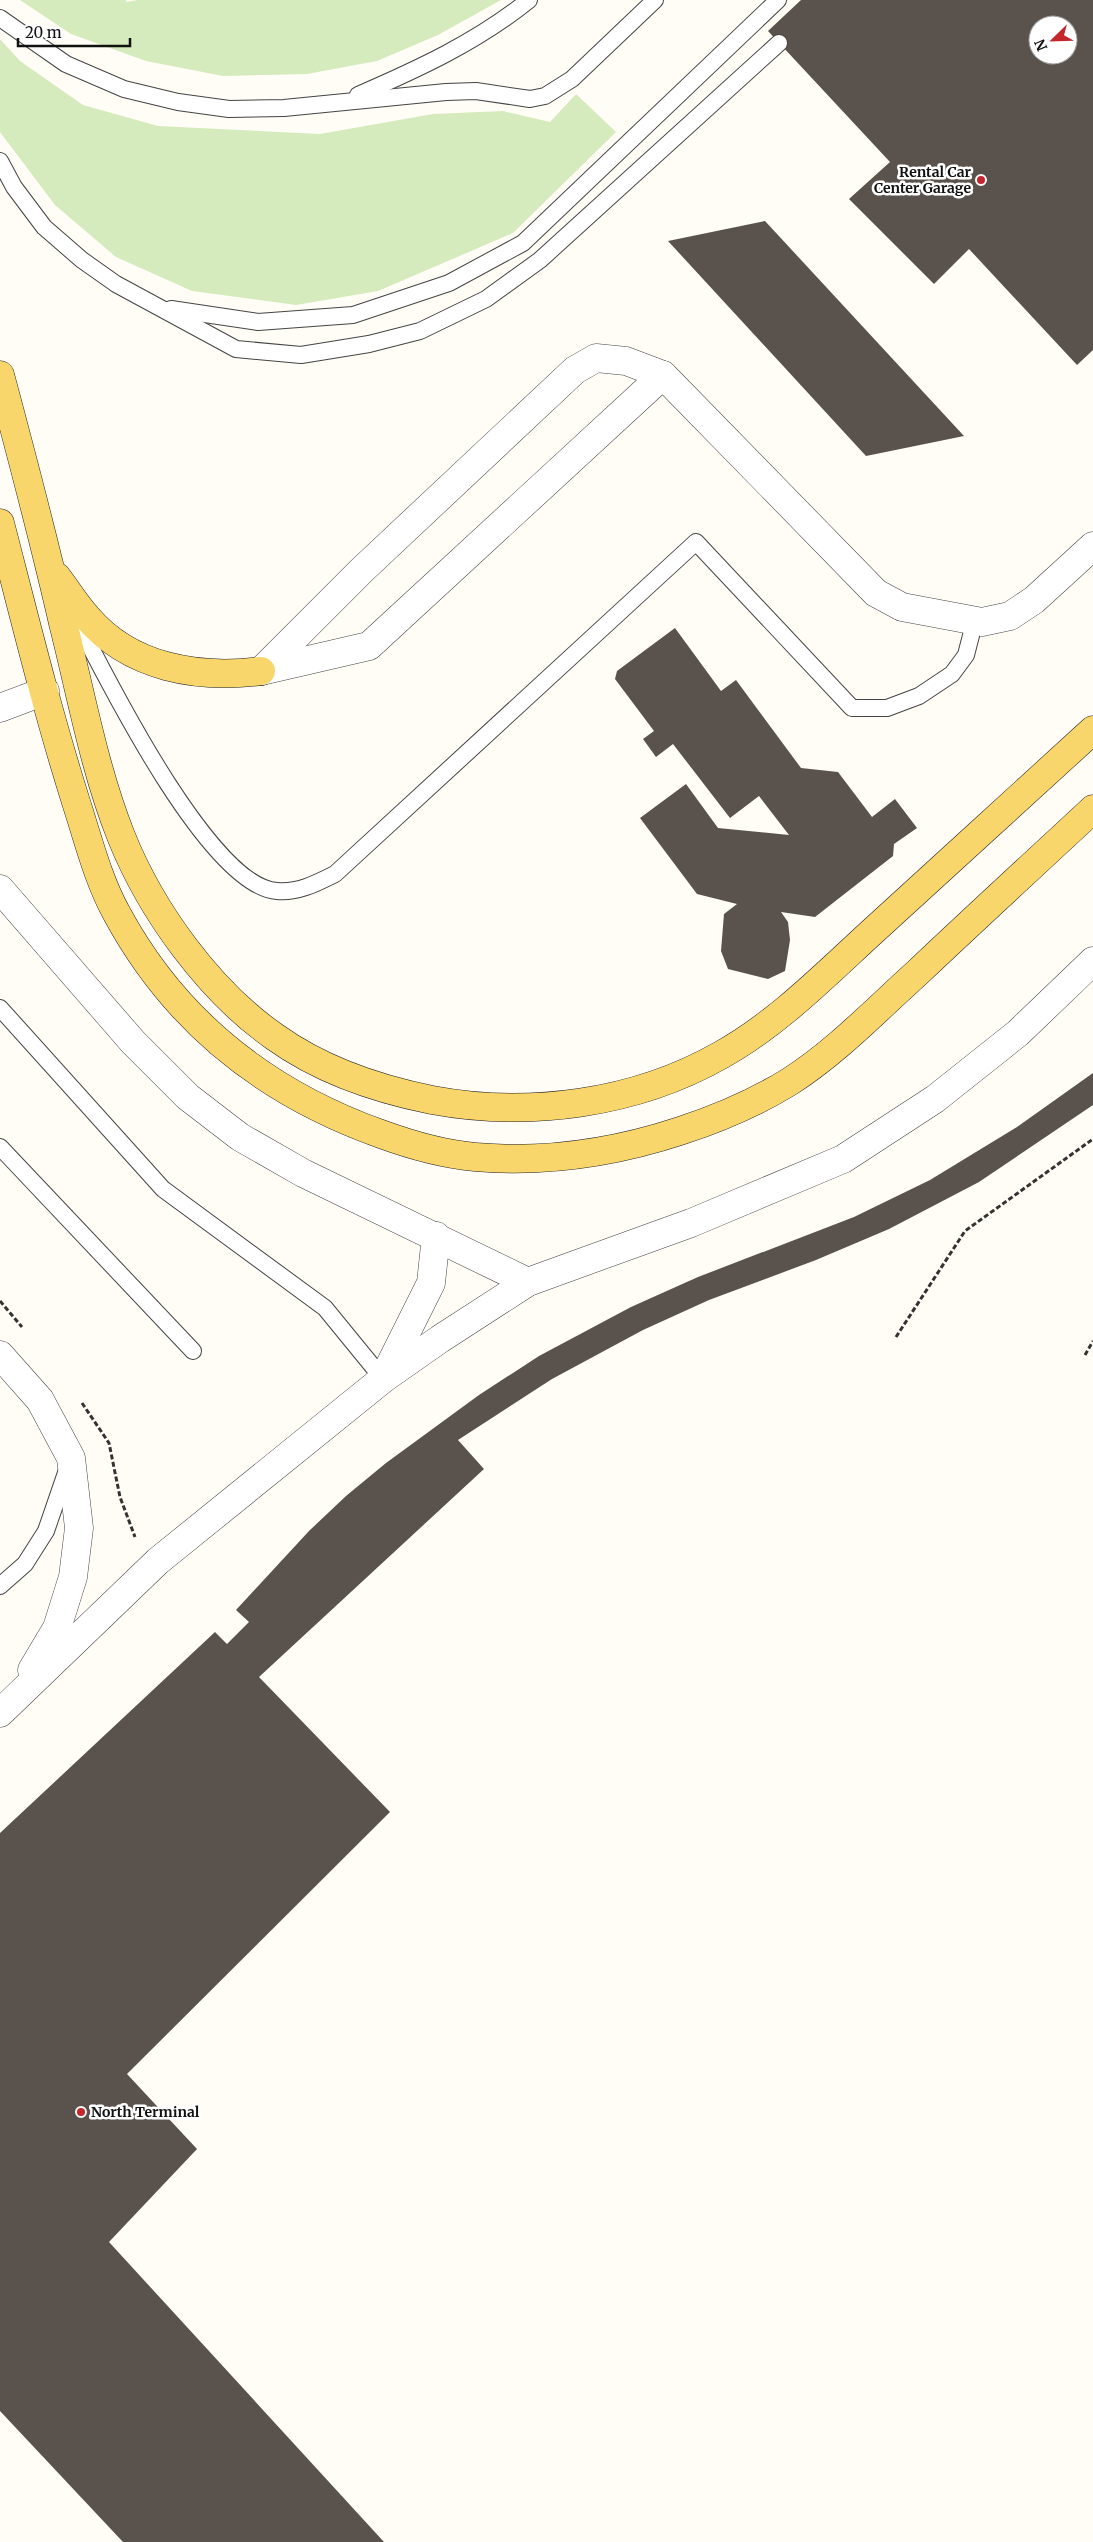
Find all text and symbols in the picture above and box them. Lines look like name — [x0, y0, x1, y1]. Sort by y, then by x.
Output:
scale bar — [18, 15, 130, 47]
north arrow — [1028, 15, 1078, 65]
text: 20 m — [25, 23, 62, 42]
text: N — [1031, 36, 1051, 54]
place label: Rental Car Center Garage — [874, 163, 971, 197]
marker: Rental Car Center Garage — [975, 174, 987, 186]
place label: North Terminal — [91, 2103, 200, 2121]
marker: North Terminal — [75, 2106, 87, 2118]

